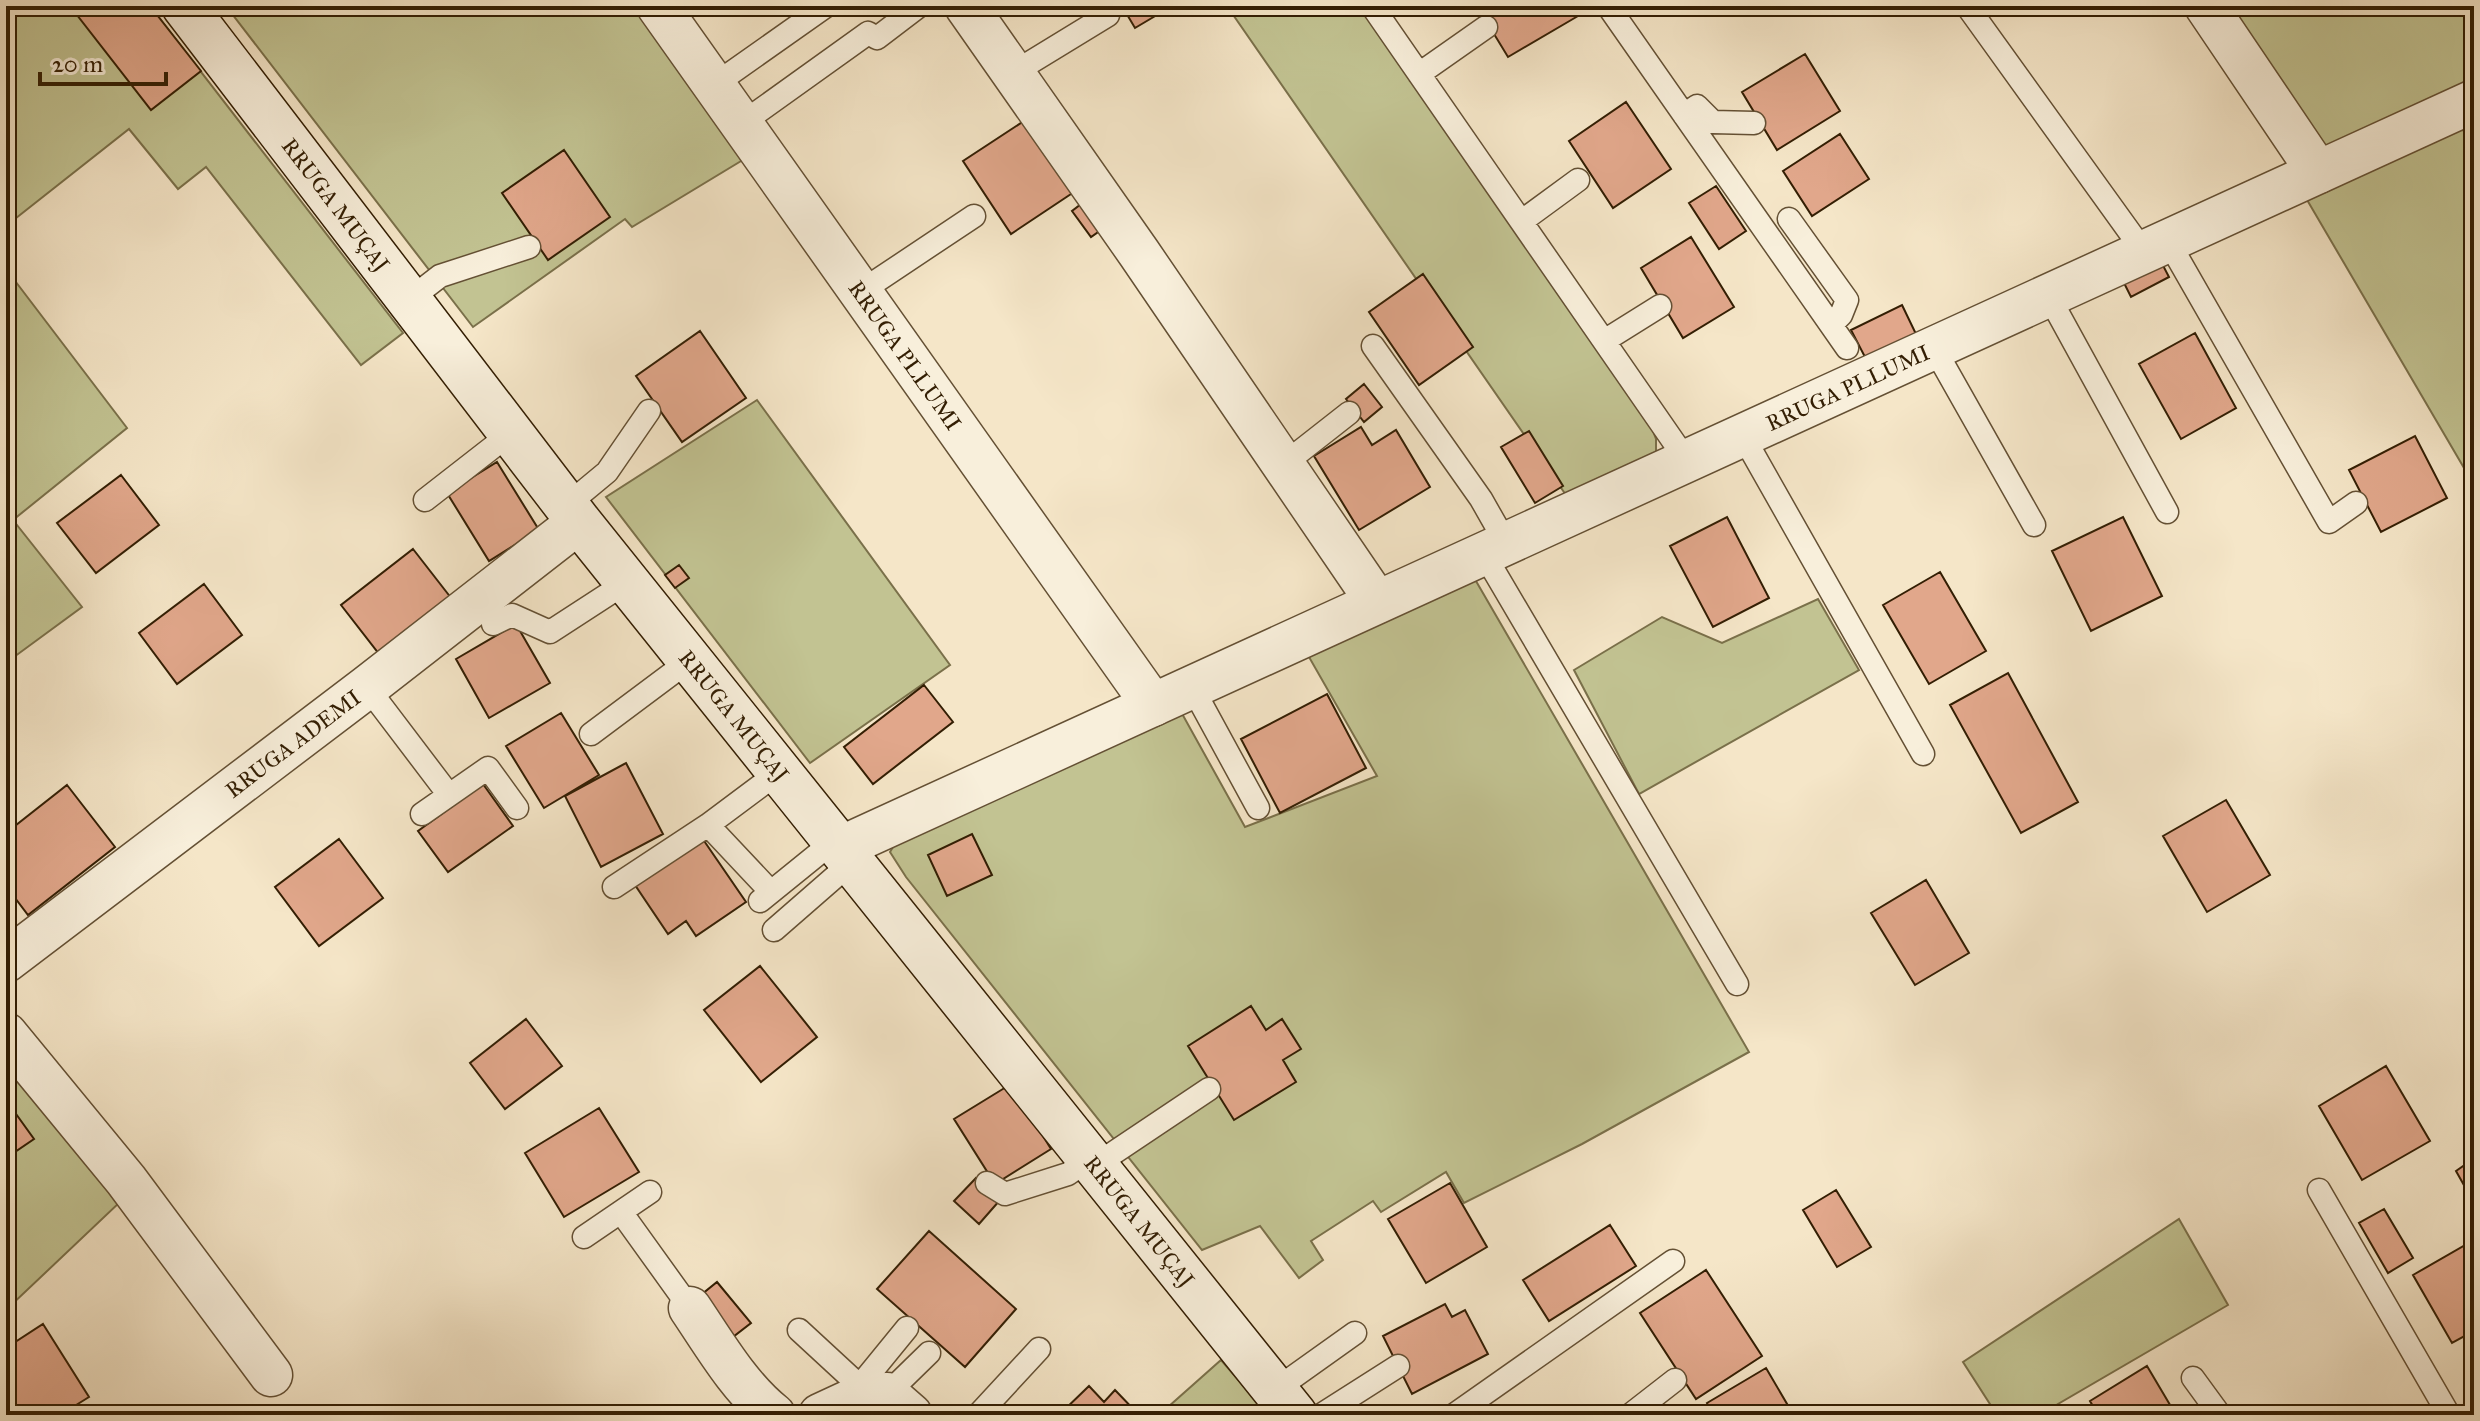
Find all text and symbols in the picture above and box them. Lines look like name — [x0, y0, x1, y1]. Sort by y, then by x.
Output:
scale bar — [40, 36, 166, 86]
text: 20 m — [52, 49, 103, 79]
street label: RRUGA MUÇAJ — [276, 132, 396, 277]
street label: RRUGA PLLUMI — [843, 275, 968, 435]
street label: RRUGA PLLUMI — [1762, 338, 1934, 436]
street label: RRUGA MUÇAJ — [673, 644, 795, 787]
street label: RRUGA ADEMI — [220, 683, 366, 803]
street label: RRUGA MUÇAJ — [1079, 1150, 1201, 1293]

